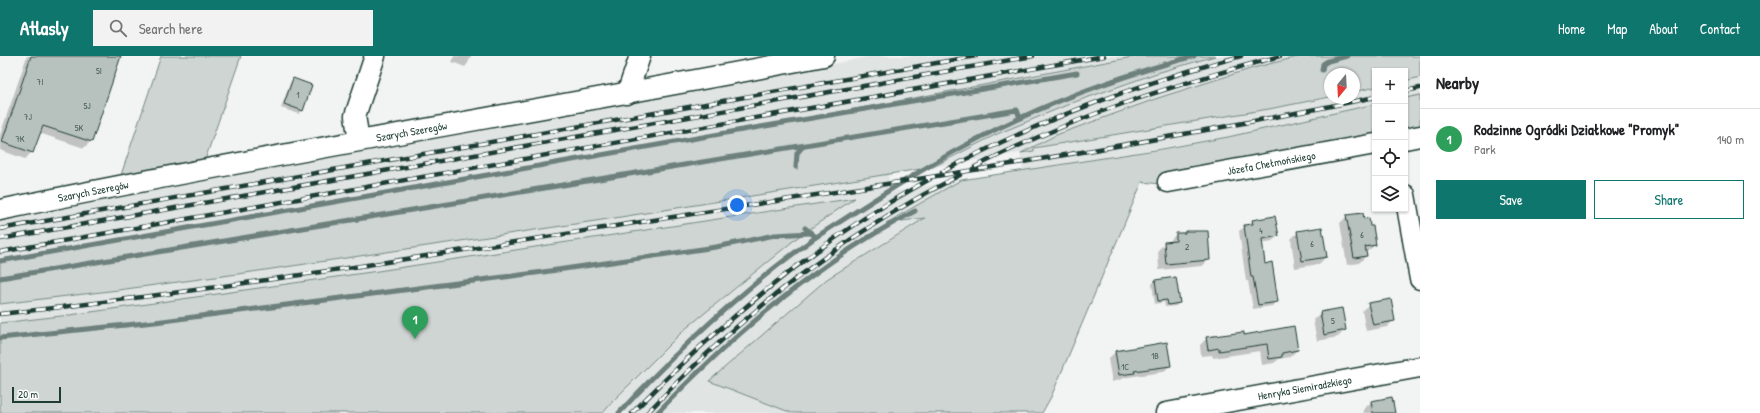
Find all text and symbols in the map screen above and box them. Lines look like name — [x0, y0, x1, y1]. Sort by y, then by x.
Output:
search box — [93, 10, 373, 46]
text: Atlasly — [20, 15, 69, 41]
icon: search — [107, 17, 129, 39]
text: Search here — [139, 18, 203, 39]
text: Home — [1558, 19, 1585, 38]
text: Map — [1607, 19, 1627, 38]
text: About — [1649, 19, 1678, 38]
text: Contact — [1700, 19, 1740, 38]
house number: 5I — [96, 65, 102, 77]
north arrow — [1324, 68, 1360, 104]
map controls — [1372, 68, 1408, 212]
button: + — [1372, 68, 1408, 104]
text: Nearby — [1436, 71, 1479, 94]
house number: 7I — [37, 76, 43, 88]
house number: 1 — [296, 89, 300, 101]
house number: 5J — [83, 100, 91, 112]
button: − — [1372, 104, 1408, 140]
house number: 7J — [24, 111, 33, 123]
street label: Szarych Szeregów — [375, 118, 448, 145]
text: Rodzinne Ogródki Działkowe "Promyk" — [1474, 119, 1679, 140]
house number: 5K — [75, 122, 84, 134]
text: 1 — [1447, 130, 1451, 148]
text: 140 m — [1717, 130, 1744, 148]
house number: 7K — [15, 133, 25, 145]
button: locate — [1372, 140, 1408, 176]
text: Park — [1474, 140, 1496, 158]
street label: Józefa Chełmońskiego — [1226, 148, 1317, 178]
button: layers — [1372, 176, 1408, 212]
street label: Szarych Szeregów — [57, 177, 130, 205]
button: Save — [1436, 180, 1586, 219]
button: Share — [1594, 180, 1744, 219]
your location — [727, 195, 747, 215]
house number: 4 — [1259, 225, 1263, 237]
house number: 6 — [1360, 229, 1364, 241]
house number: 6 — [1310, 238, 1314, 250]
house number: 2 — [1185, 241, 1190, 253]
pin: 1 — [402, 306, 428, 339]
house number: 5 — [1331, 315, 1335, 327]
house number: 1B — [1151, 350, 1159, 362]
house number: 1C — [1121, 361, 1129, 373]
street label: Henryka Siemiradzkiego — [1257, 372, 1353, 403]
scale bar — [12, 385, 61, 404]
text: 20 m — [18, 387, 38, 401]

